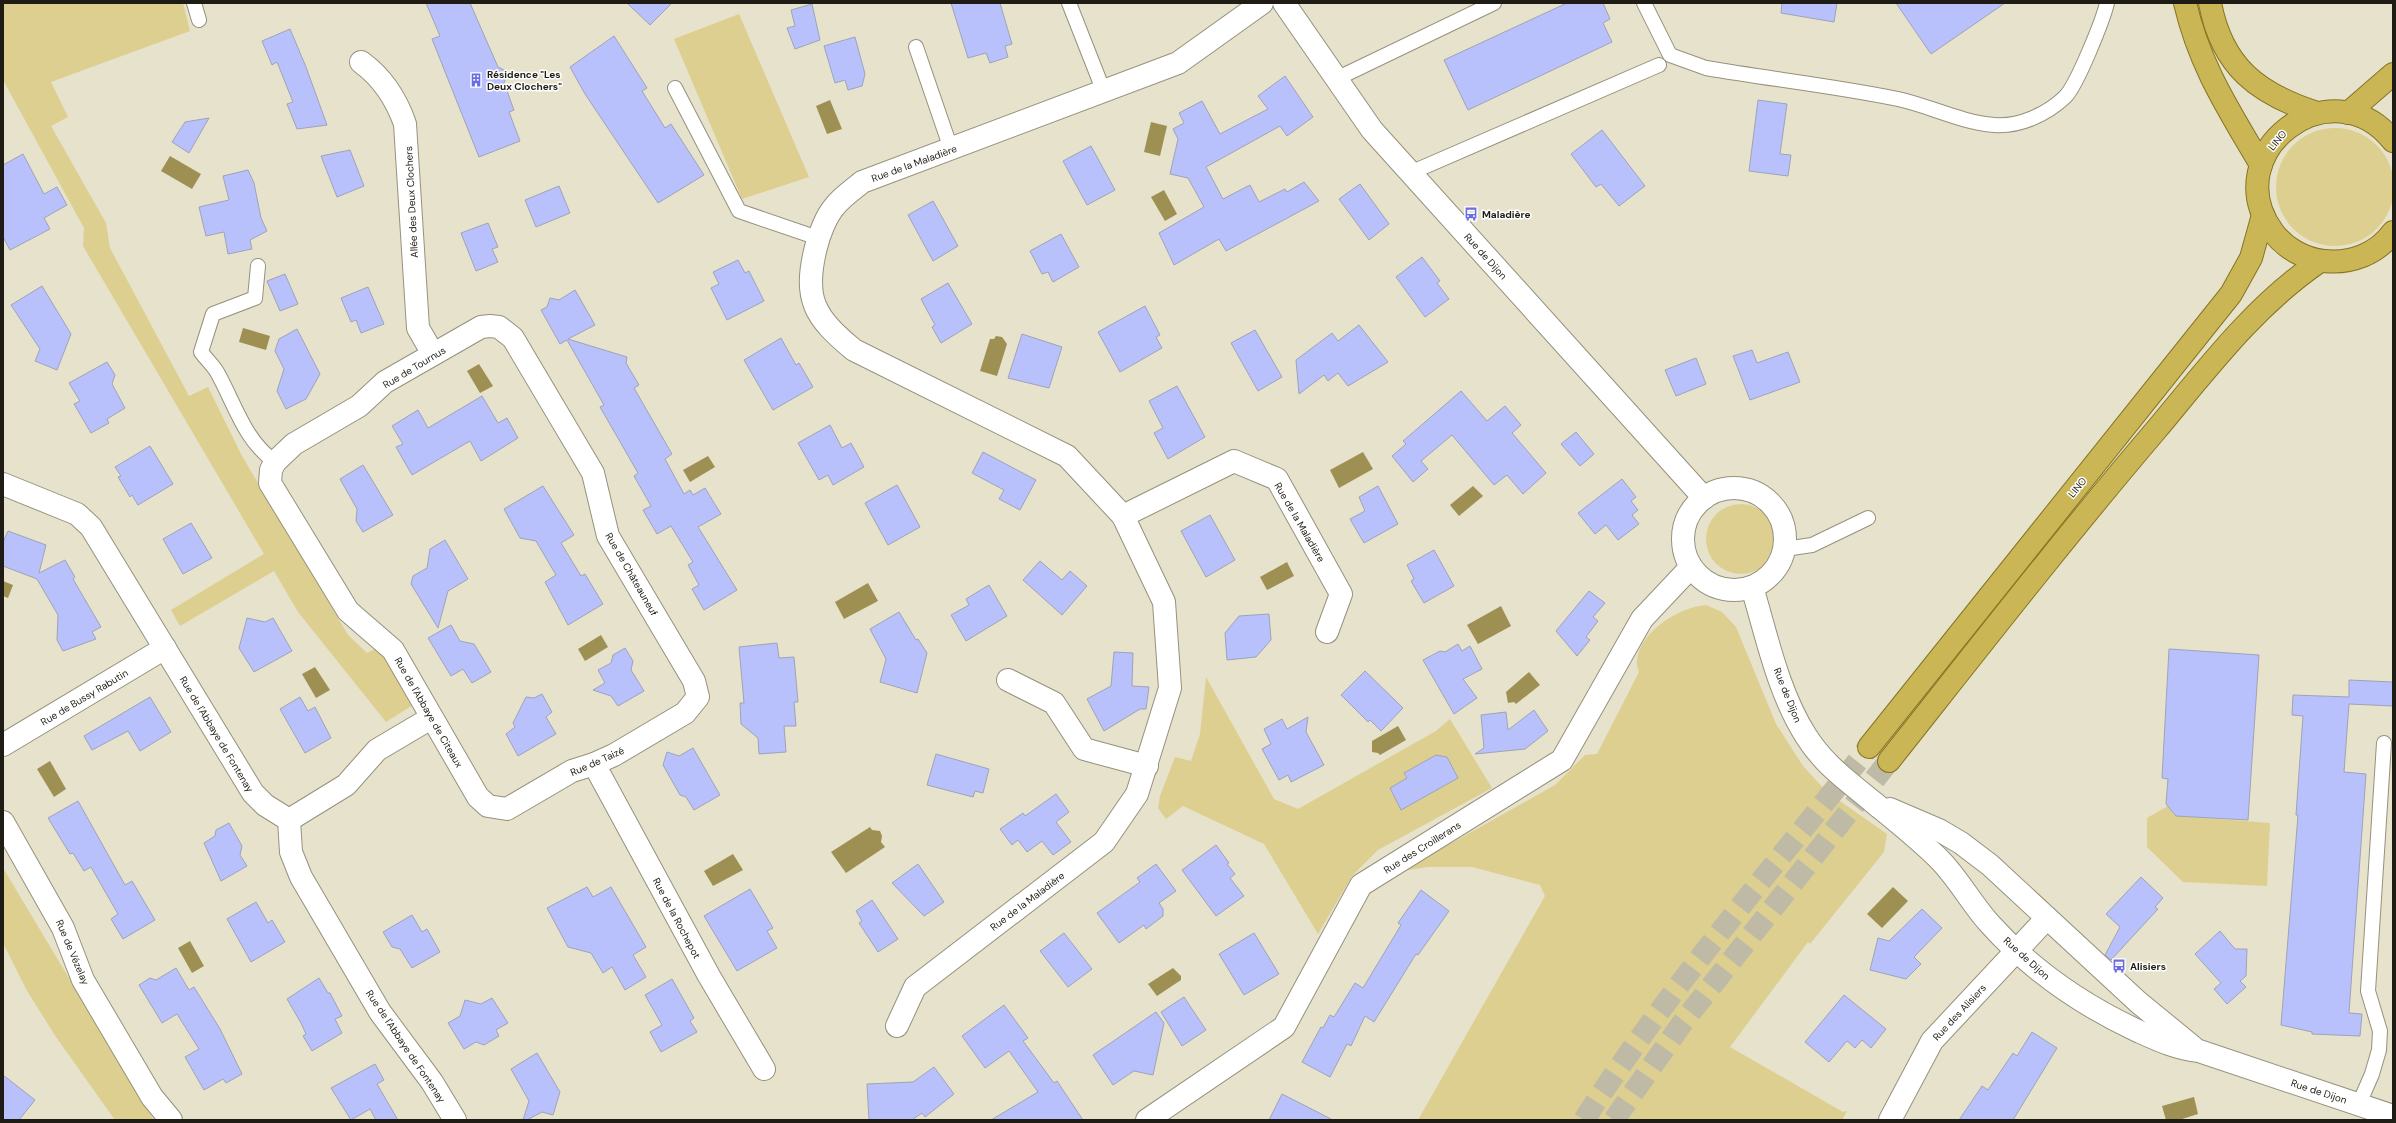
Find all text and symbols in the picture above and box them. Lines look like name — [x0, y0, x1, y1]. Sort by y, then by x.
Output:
place label: Résidence "Les Deux Clochers" — [487, 68, 562, 93]
building icon: Résidence "Les Deux Clochers" — [468, 72, 484, 88]
street label: LINO — [2265, 127, 2290, 153]
street label: Rue de la Maladière — [870, 142, 959, 185]
street label: Allée des Deux Clochers — [402, 146, 421, 258]
bus stop icon: Maladière — [1463, 206, 1479, 222]
place label: Maladière — [1482, 208, 1531, 221]
street label: Rue de Dijon — [1461, 230, 1510, 282]
street label: Rue de Tournus — [380, 344, 448, 391]
street label: LINO — [2065, 474, 2090, 500]
street label: Rue de la Maladière — [1271, 480, 1328, 565]
street label: Rue de Châteauneuf — [602, 530, 661, 619]
street label: Rue de l'Abbaye de Citeaux — [392, 655, 466, 770]
street label: Rue de Bussy Rabutin — [38, 666, 131, 729]
street label: Rue de Dijon — [1771, 666, 1805, 725]
street label: Rue de l'Abbaye de Fontenay — [177, 674, 257, 795]
street label: Rue de Taizé — [568, 744, 626, 779]
street label: Rue des Croillerans — [1381, 818, 1463, 876]
street label: Rue de la Maladière — [987, 869, 1067, 934]
street label: Rue de la Rochepot — [650, 876, 703, 961]
street label: Rue de Vézelay — [53, 918, 92, 987]
street label: Rue de Dijon — [2001, 934, 2053, 983]
bus stop icon: Alisiers — [2111, 958, 2127, 974]
place label: Alisiers — [2130, 960, 2166, 973]
street label: Rue des Alisiers — [1930, 981, 1989, 1043]
street label: Rue de l'Abbaye de Fontenay — [363, 987, 448, 1105]
street label: Rue de Dijon — [2289, 1076, 2349, 1107]

